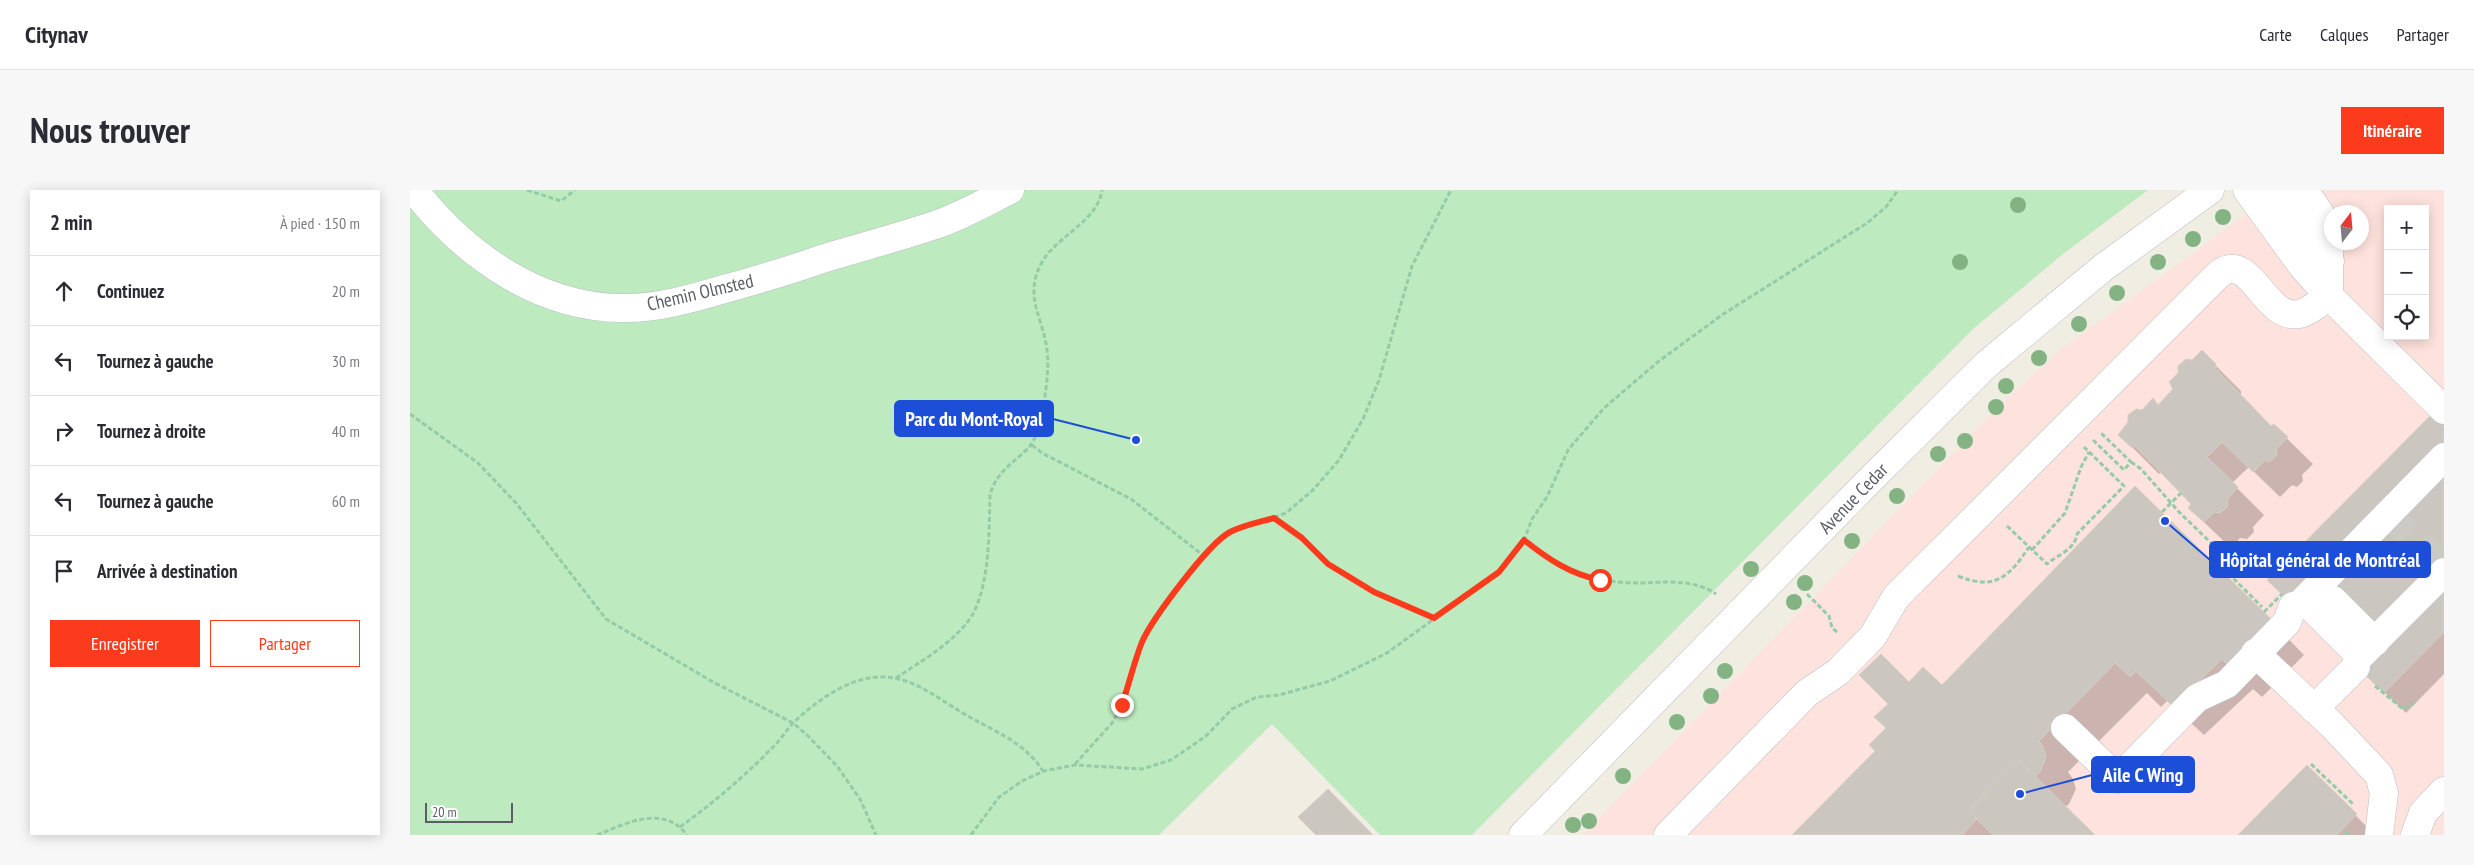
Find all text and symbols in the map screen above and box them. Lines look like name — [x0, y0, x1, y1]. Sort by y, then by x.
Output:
text: Citynav — [25, 19, 88, 50]
text: Carte — [2259, 23, 2292, 46]
text: Calques — [2320, 23, 2369, 46]
text: Partager — [2397, 23, 2449, 46]
text: Nous trouver — [30, 107, 190, 153]
button: Itinéraire — [2341, 107, 2444, 154]
north arrow — [2324, 205, 2369, 250]
map controls — [2384, 205, 2429, 340]
button: + — [2384, 205, 2429, 250]
text: 2 min — [50, 209, 92, 236]
text: À pied · 150 m — [280, 213, 360, 233]
button: − — [2384, 250, 2429, 295]
street label: Chemin Olmsted — [644, 268, 756, 316]
icon: ahead — [50, 277, 78, 305]
text: Continuez — [97, 279, 164, 303]
text: 20 m — [332, 281, 360, 301]
button: locate — [2384, 295, 2429, 340]
icon: left — [50, 347, 78, 375]
text: Tournez à gauche — [97, 349, 214, 373]
text: 30 m — [332, 351, 360, 371]
callout: Parc du Mont-Royal — [895, 401, 1053, 436]
text: Parc du Mont-Royal — [905, 406, 1043, 432]
icon: right — [50, 417, 78, 445]
text: Tournez à droite — [97, 419, 206, 443]
text: 40 m — [332, 421, 360, 441]
street label: Avenue Cedar — [1813, 457, 1893, 538]
icon: left — [50, 487, 78, 515]
text: Tournez à gauche — [97, 489, 214, 513]
text: 60 m — [332, 491, 360, 511]
callout: Hôpital général de Montréal — [2210, 542, 2430, 577]
text: Hôpital général de Montréal — [2220, 547, 2420, 573]
icon: arrive — [50, 557, 78, 585]
text: Arrivée à destination — [97, 559, 238, 583]
route start — [1589, 569, 1612, 592]
button: Enregistrer — [50, 620, 200, 667]
button: Partager — [210, 620, 360, 667]
route end — [1111, 694, 1134, 717]
callout: Aile C Wing — [2092, 757, 2194, 792]
text: Aile C Wing — [2102, 762, 2183, 788]
scale bar — [425, 800, 512, 823]
text: 20 m — [432, 803, 457, 821]

